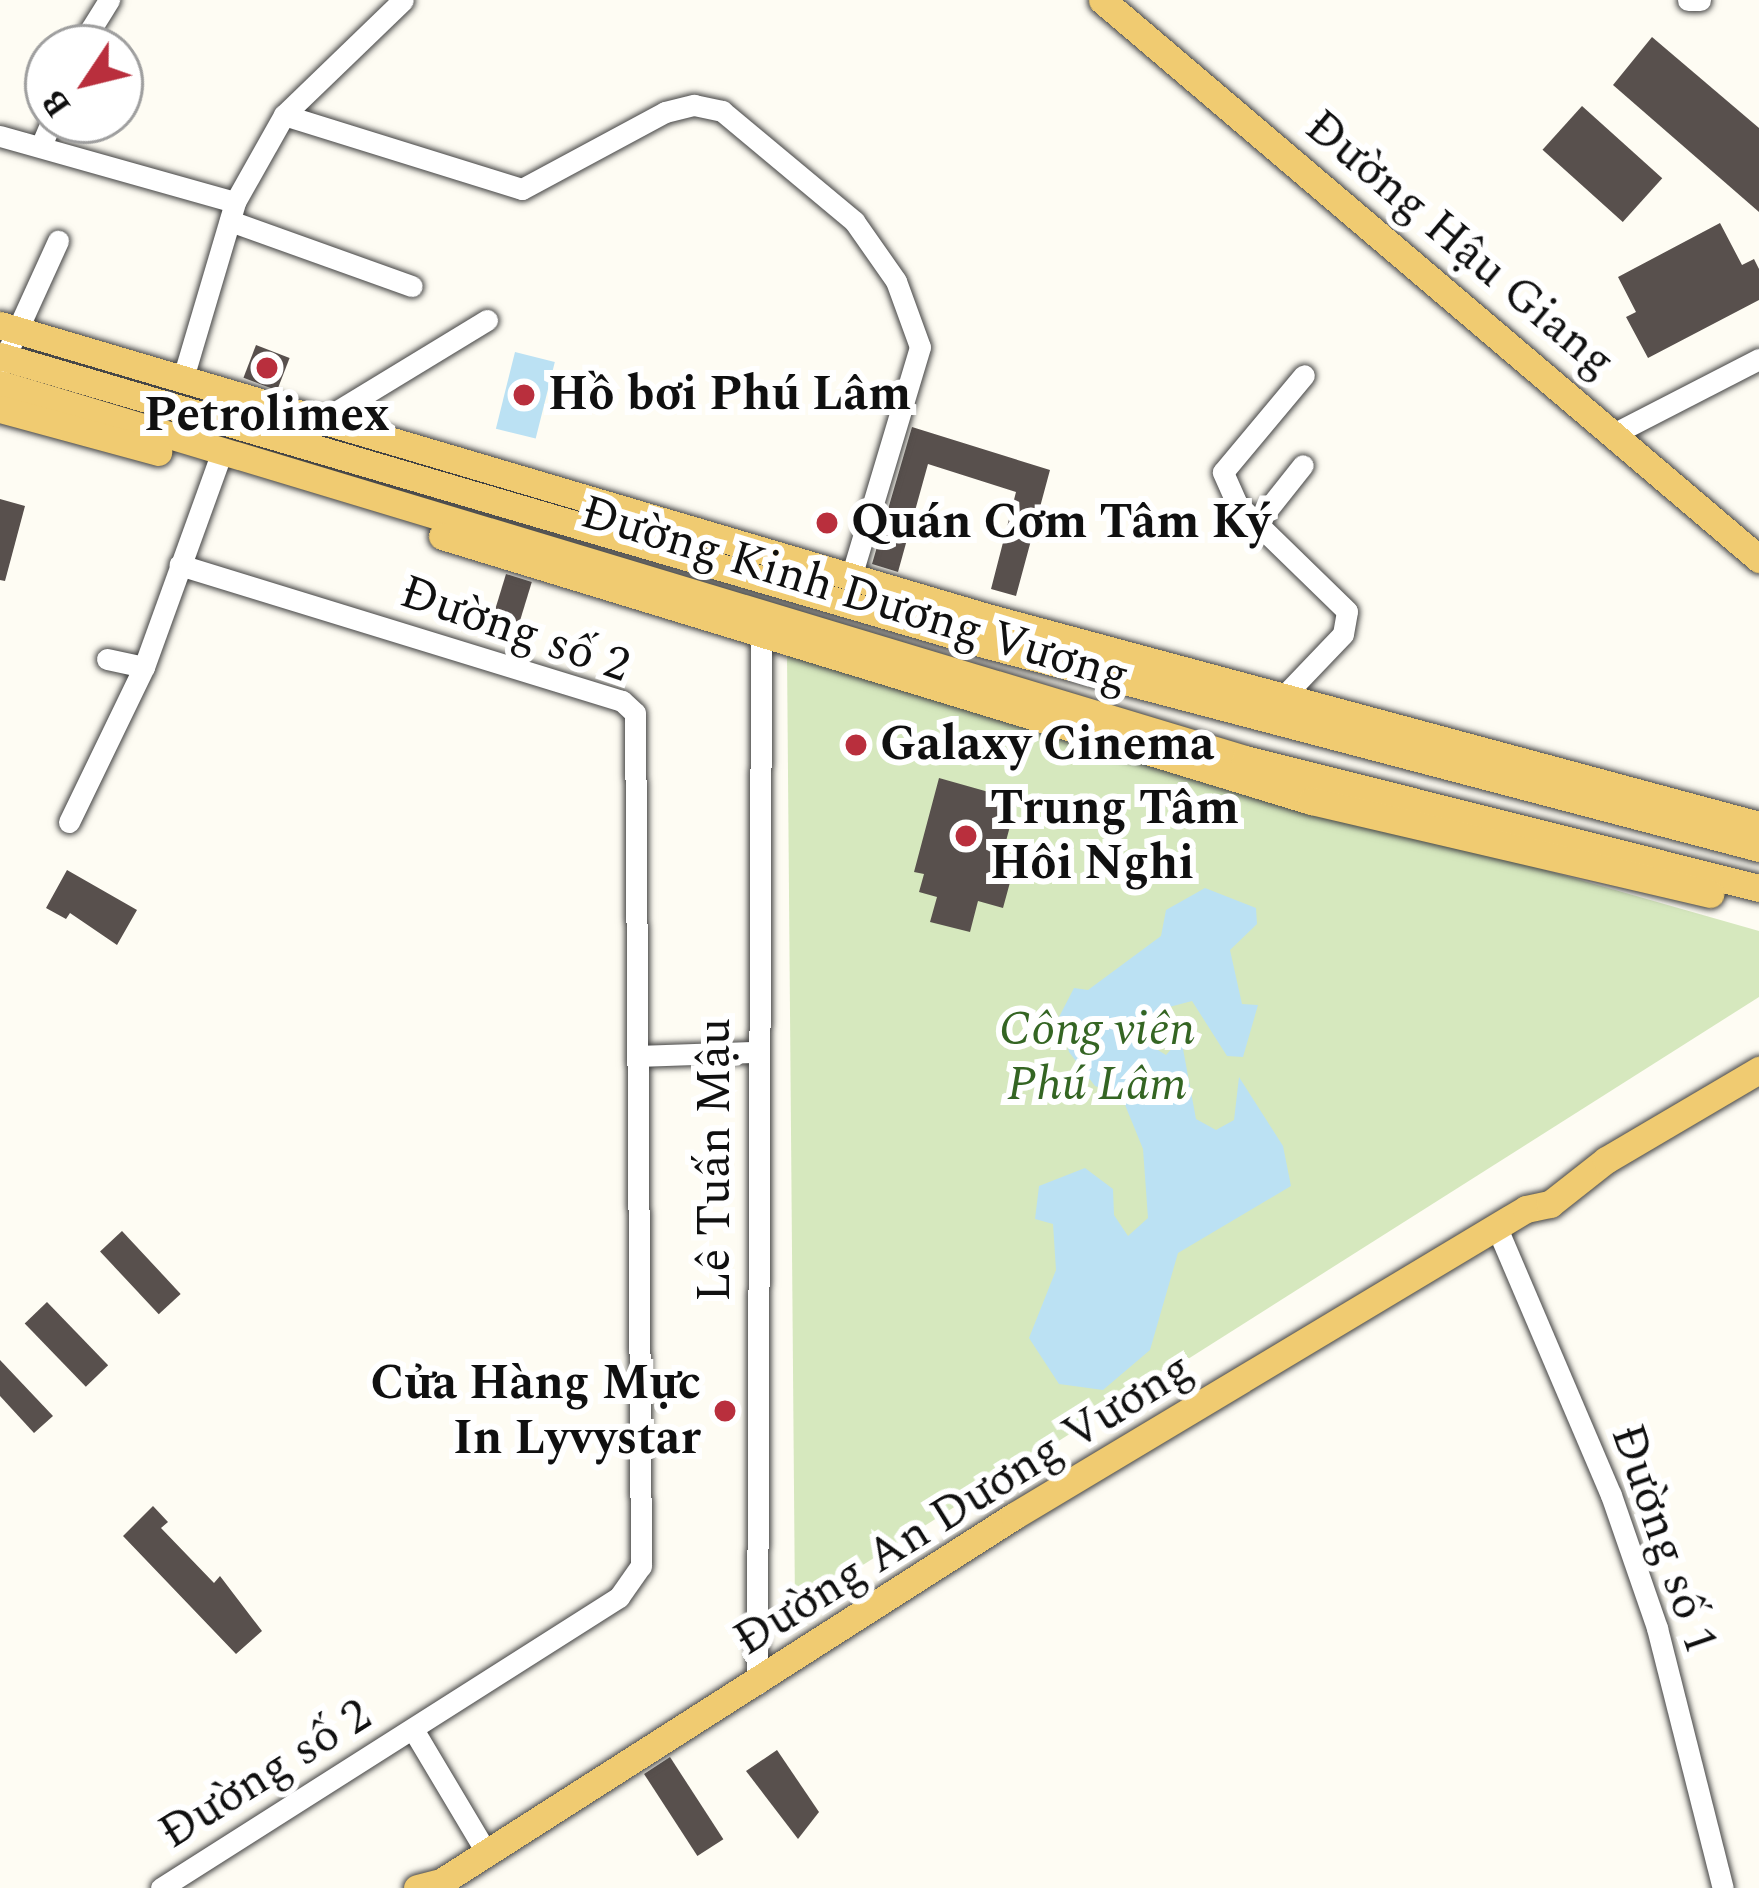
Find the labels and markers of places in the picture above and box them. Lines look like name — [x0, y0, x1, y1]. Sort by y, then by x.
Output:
marker: Petrolimex — [254, 355, 280, 381]
place label: Hồ bơi Phú Lâm — [548, 366, 911, 424]
marker: Hồ bơi Phú Lâm — [511, 382, 537, 408]
place label: Petrolimex — [144, 387, 390, 445]
place label: Quán Cơm Tâm Ký — [851, 494, 1270, 552]
marker: Quán Cơm Tâm Ký — [814, 510, 840, 536]
place label: Galaxy Cinema — [880, 716, 1214, 774]
marker: Galaxy Cinema — [843, 732, 869, 758]
place label: Trung Tâm Hôi Nghi — [990, 779, 1239, 892]
marker: Trung Tâm Hôi Nghi — [953, 823, 979, 849]
place label: Cửa Hàng Mực In Lyvystar — [370, 1354, 701, 1467]
marker: Cửa Hàng Mực In Lyvystar — [712, 1398, 738, 1424]

